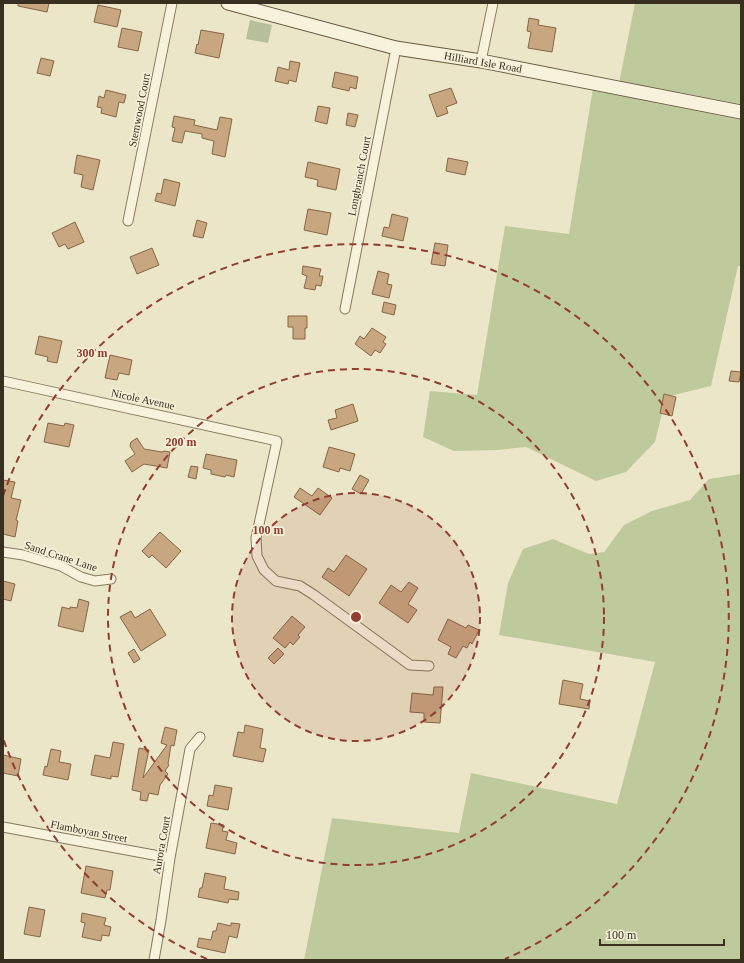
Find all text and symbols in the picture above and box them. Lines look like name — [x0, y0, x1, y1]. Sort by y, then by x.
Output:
street label: Hilliard Isle Road — [443, 49, 523, 75]
street label: Stemwood Court — [126, 72, 152, 148]
street label: Longbranch Court — [345, 135, 373, 217]
text: 300 m — [77, 346, 108, 360]
street label: Nicole Avenue — [110, 386, 176, 412]
text: 200 m — [166, 435, 197, 449]
text: 100 m — [253, 523, 284, 537]
street label: Sand Crane Lane — [23, 539, 99, 573]
centre of rings — [349, 610, 363, 624]
street label: Aurora Court — [150, 815, 172, 875]
street label: Flamboyan Street — [50, 818, 128, 844]
scale bar — [600, 921, 724, 947]
text: 100 m — [606, 928, 637, 942]

